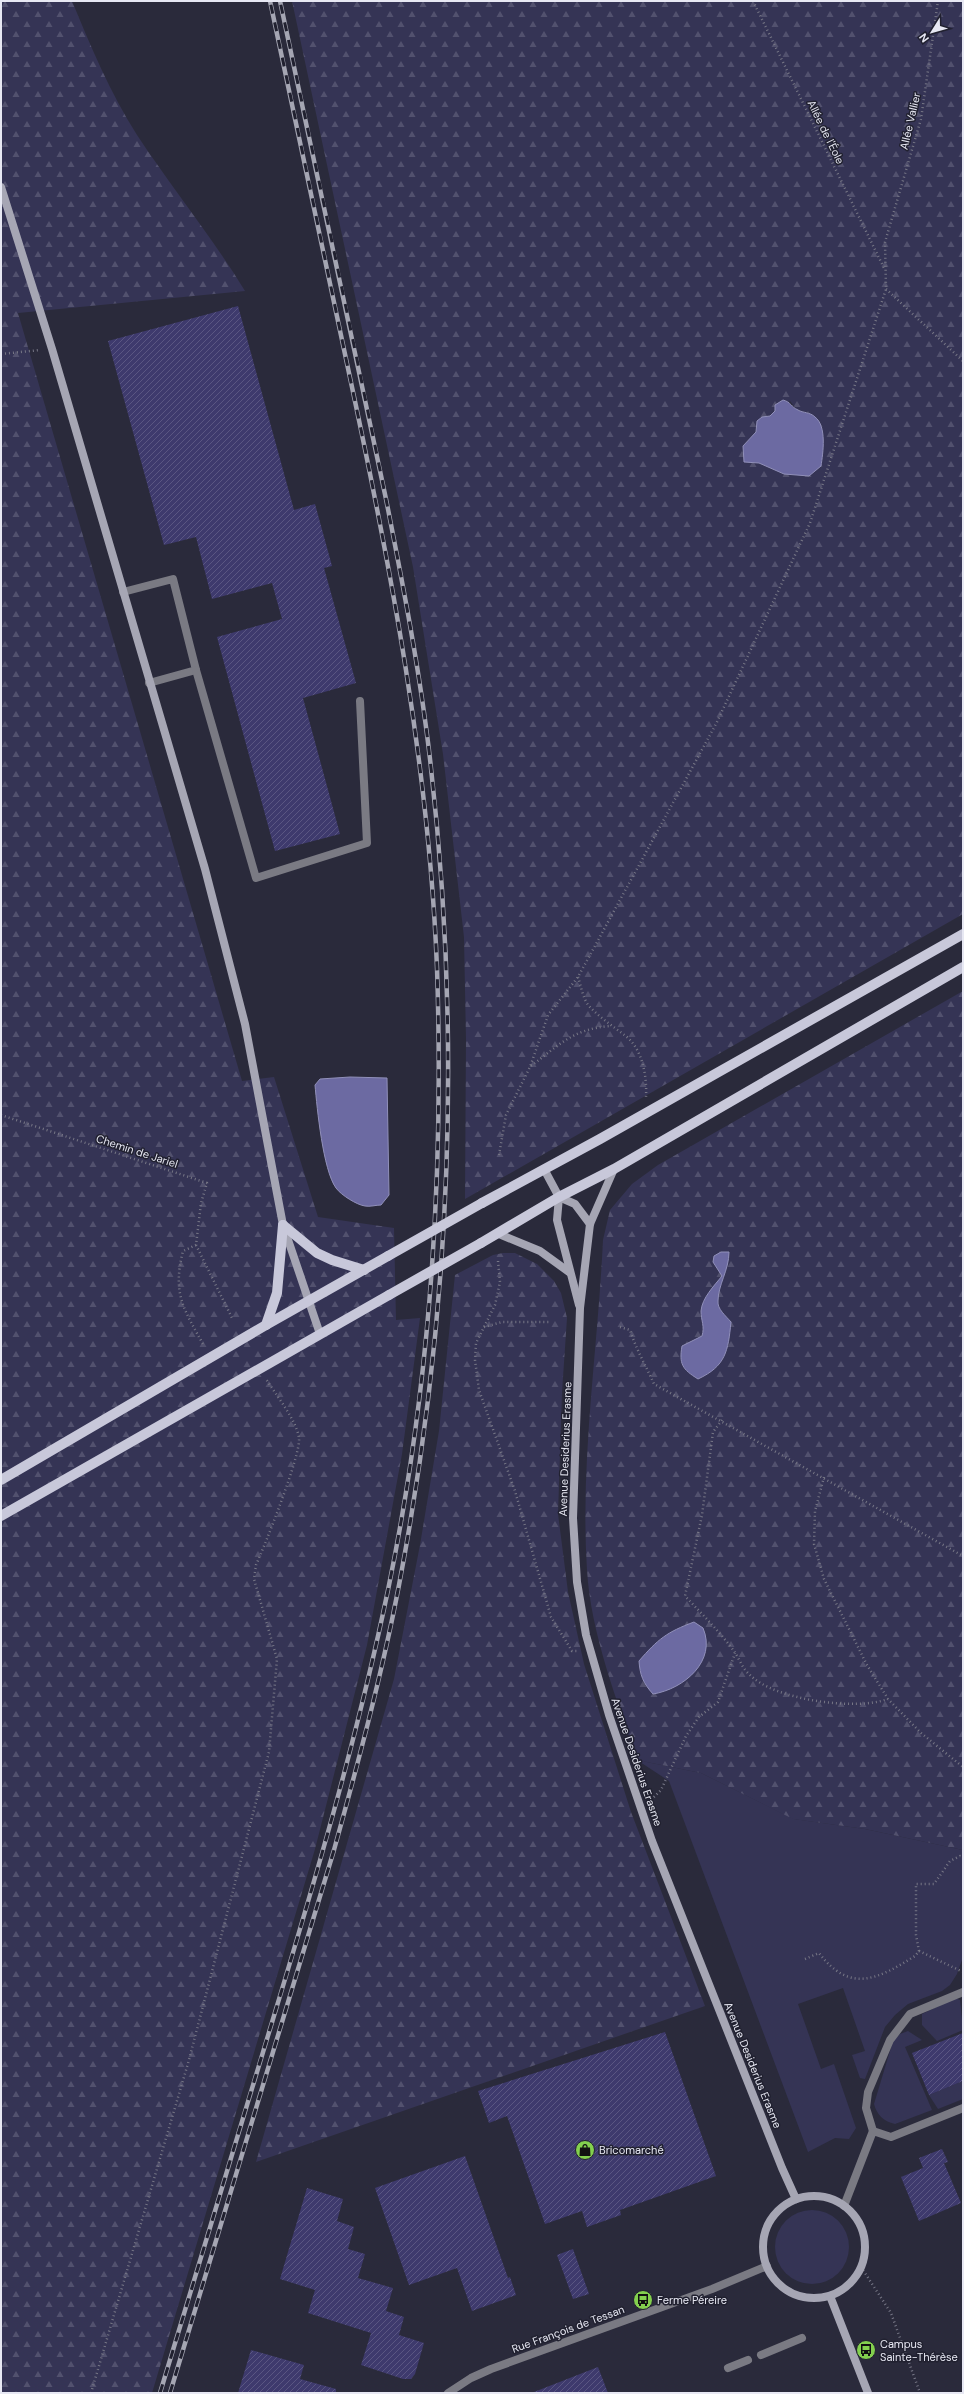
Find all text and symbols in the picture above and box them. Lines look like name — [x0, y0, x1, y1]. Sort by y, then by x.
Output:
north arrow — [912, 12, 952, 52]
text: N — [916, 31, 932, 45]
street label: Allée Vallier — [897, 91, 923, 151]
street label: Allée de l'Éole — [805, 98, 847, 166]
street label: Chemin de Jariel — [94, 1131, 180, 1171]
street label: Avenue Desiderius Erasme — [556, 1381, 574, 1517]
street label: Avenue Desiderius Erasme — [608, 1696, 666, 1828]
street label: Avenue Desiderius Erasme — [721, 2000, 785, 2130]
shop icon: Bricomarché — [574, 2139, 596, 2161]
place label: Bricomarché — [599, 2143, 664, 2157]
bus stop icon: Ferme Péreire — [632, 2289, 654, 2311]
place label: Ferme Péreire — [657, 2293, 727, 2307]
street label: Rue François de Tessan — [510, 2302, 626, 2356]
place label: Campus Sainte-Thérèse — [880, 2337, 958, 2364]
bus stop icon: Campus Sainte-Thérèse — [855, 2339, 877, 2361]

